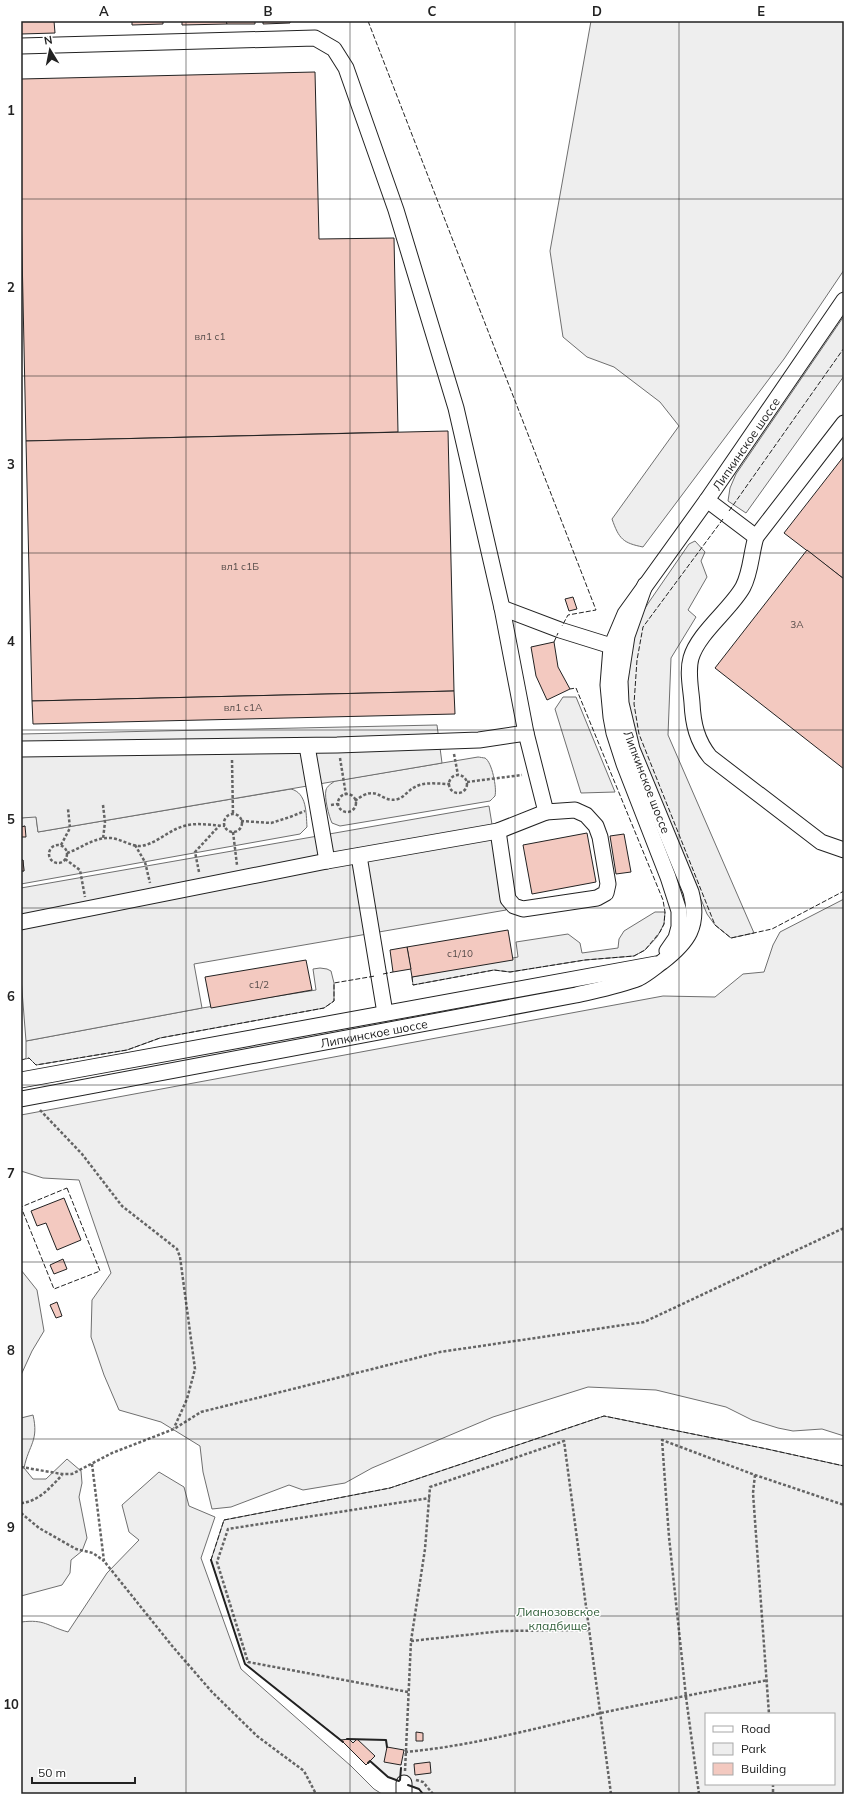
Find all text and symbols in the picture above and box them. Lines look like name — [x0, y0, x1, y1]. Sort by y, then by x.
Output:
text: A — [99, 3, 109, 19]
text: B — [264, 3, 273, 19]
text: C — [428, 3, 437, 19]
text: D — [592, 3, 602, 19]
text: E — [757, 3, 765, 19]
north arrow — [30, 30, 70, 70]
text: N — [43, 33, 54, 48]
text: 1 — [7, 102, 15, 118]
text: 2 — [7, 279, 15, 295]
house number: вл1 с1 — [194, 330, 226, 343]
street label: Липкинское шоссе — [709, 394, 783, 493]
text: 3 — [7, 456, 15, 472]
house number: вл1 с1Б — [221, 560, 259, 573]
house number: 3А — [790, 618, 804, 631]
text: 4 — [7, 633, 15, 649]
house number: вл1 с1А — [224, 701, 263, 714]
street label: Липкинское шоссе — [620, 728, 674, 836]
text: 5 — [7, 811, 15, 827]
house number: с1/10 — [447, 947, 473, 960]
house number: с1/2 — [249, 978, 269, 991]
text: 6 — [7, 988, 15, 1004]
street label: Липкинское шоссе — [319, 1015, 429, 1050]
text: 7 — [7, 1165, 15, 1181]
text: 8 — [7, 1342, 15, 1358]
text: 9 — [7, 1519, 15, 1535]
park label: Лианозовское кладбище — [516, 1604, 600, 1633]
text: 10 — [3, 1696, 19, 1712]
legend — [705, 1713, 835, 1785]
text: Road — [741, 1721, 770, 1736]
text: Park — [741, 1741, 767, 1756]
scale bar — [32, 1759, 135, 1785]
text: Building — [741, 1761, 786, 1776]
text: 50 m — [38, 1765, 66, 1780]

